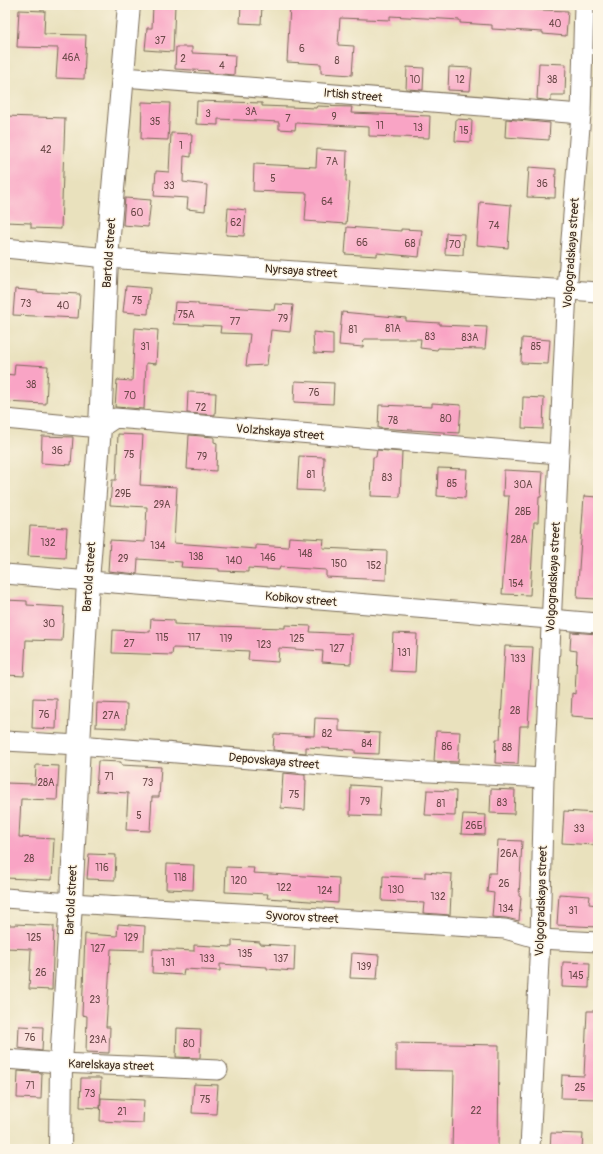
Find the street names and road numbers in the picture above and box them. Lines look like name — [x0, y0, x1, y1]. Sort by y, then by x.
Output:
street label: Irtish street — [323, 85, 383, 106]
street label: Volgogradskaya street — [560, 197, 583, 309]
street label: Bartold street — [100, 217, 119, 289]
street label: Nyrsaya street — [264, 261, 338, 282]
street label: Volzhskaya street — [235, 421, 325, 444]
street label: Volgogradskaya street — [543, 521, 564, 633]
street label: Bartold street — [80, 541, 99, 613]
street label: Kobikov street — [264, 589, 338, 610]
street label: Depovskaya street — [228, 750, 320, 773]
street label: Volgogradskaya street — [532, 845, 551, 957]
street label: Bartold street — [62, 864, 81, 935]
street label: Syvorov street — [265, 908, 339, 927]
street label: Karelskaya street — [68, 1057, 154, 1074]

